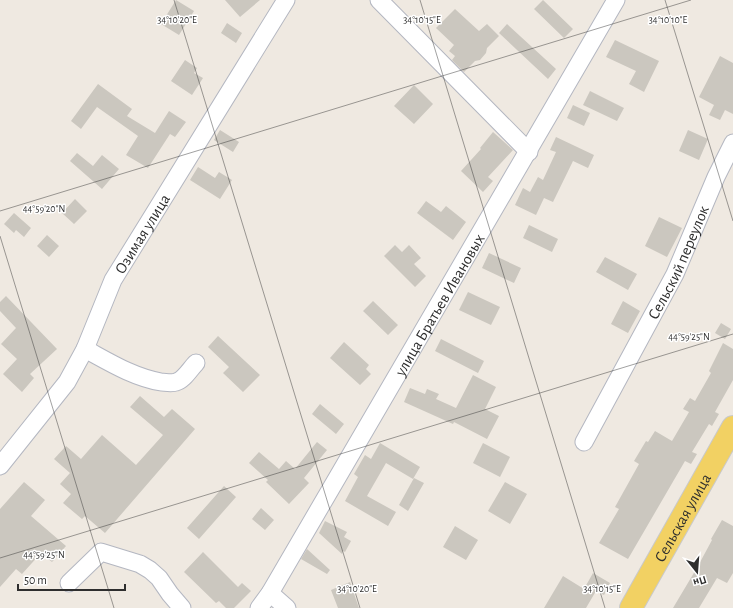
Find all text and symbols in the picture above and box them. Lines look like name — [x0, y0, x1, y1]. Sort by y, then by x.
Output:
text: 34°10'20"E — [157, 15, 197, 25]
text: 34°10'15"E — [403, 15, 441, 25]
text: 34°10'10"E — [649, 15, 687, 25]
street label: Озимая улица — [112, 191, 173, 277]
street label: Сельский переулок — [645, 203, 712, 322]
text: 44°59'20"N — [23, 204, 65, 214]
street label: улица Братьев Ивановых — [392, 231, 488, 380]
text: 44°59'25"N — [668, 332, 710, 342]
street label: Сельская улица — [652, 471, 714, 565]
text: 44°59'25"N — [23, 550, 65, 560]
north arrow — [677, 552, 717, 592]
scale bar — [18, 566, 125, 592]
text: 50 m — [24, 574, 47, 586]
text: Пн — [692, 574, 708, 588]
text: 34°10'20"E — [337, 584, 377, 594]
text: 34°10'15"E — [583, 584, 621, 594]

